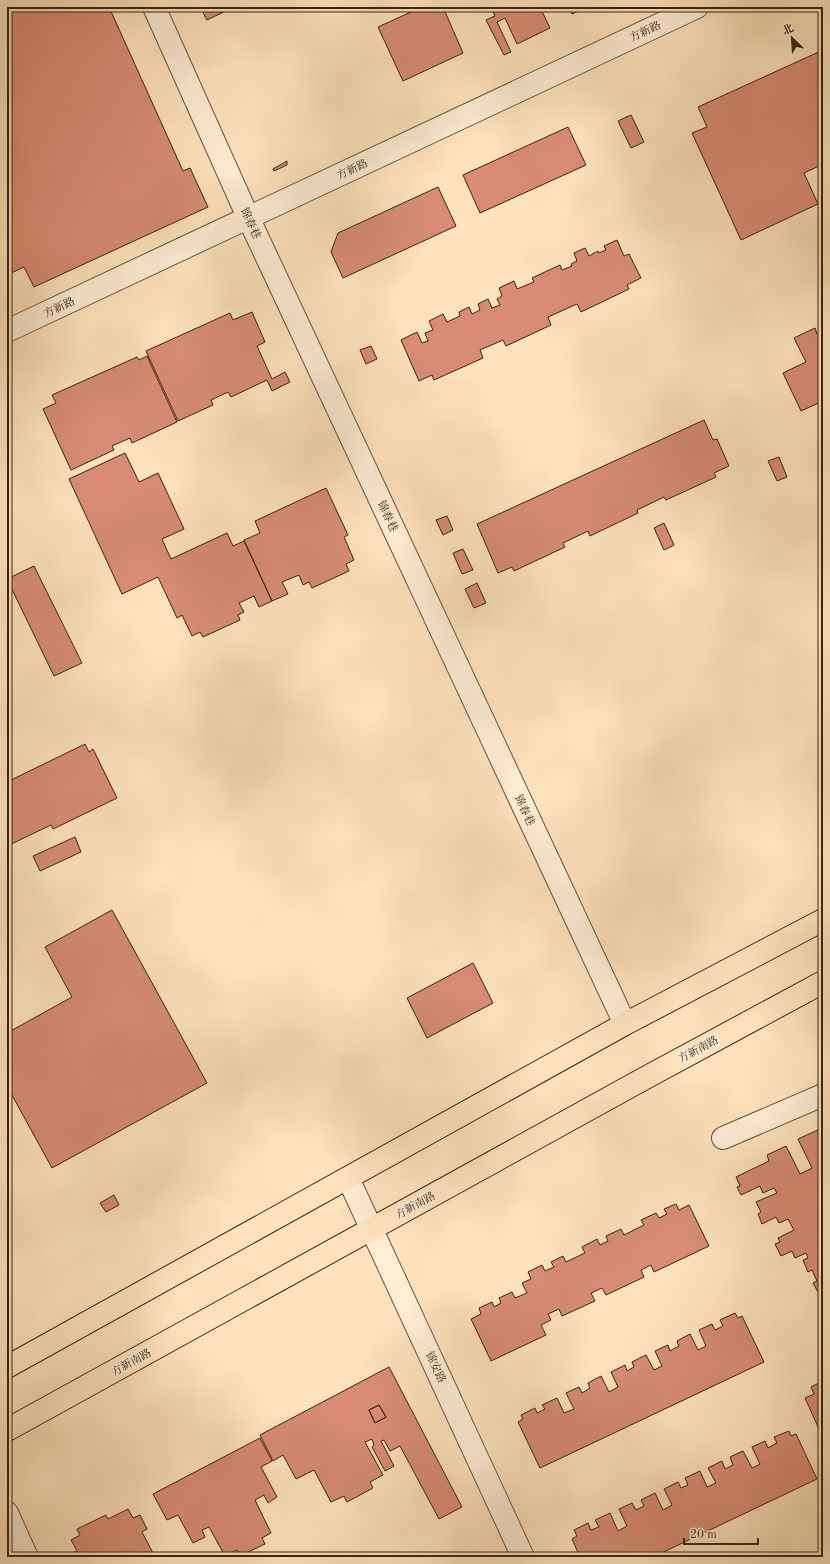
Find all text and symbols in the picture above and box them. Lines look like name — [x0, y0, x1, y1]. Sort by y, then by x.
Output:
north arrow — [772, 18, 812, 58]
street label: 方新路 — [628, 19, 663, 44]
text: 北 — [781, 22, 796, 38]
street label: 方新路 — [335, 157, 370, 182]
street label: 锦春巷 — [238, 206, 263, 241]
street label: 方新路 — [42, 295, 77, 320]
street label: 锦春巷 — [375, 499, 400, 534]
street label: 锦春巷 — [512, 793, 537, 828]
street label: 方新南路 — [676, 1033, 721, 1066]
street label: 方新南路 — [393, 1189, 438, 1222]
street label: 方新南路 — [109, 1346, 154, 1379]
street label: 锦安路 — [423, 1350, 448, 1385]
scale bar — [684, 1520, 758, 1546]
text: 20 m — [690, 1529, 717, 1541]

